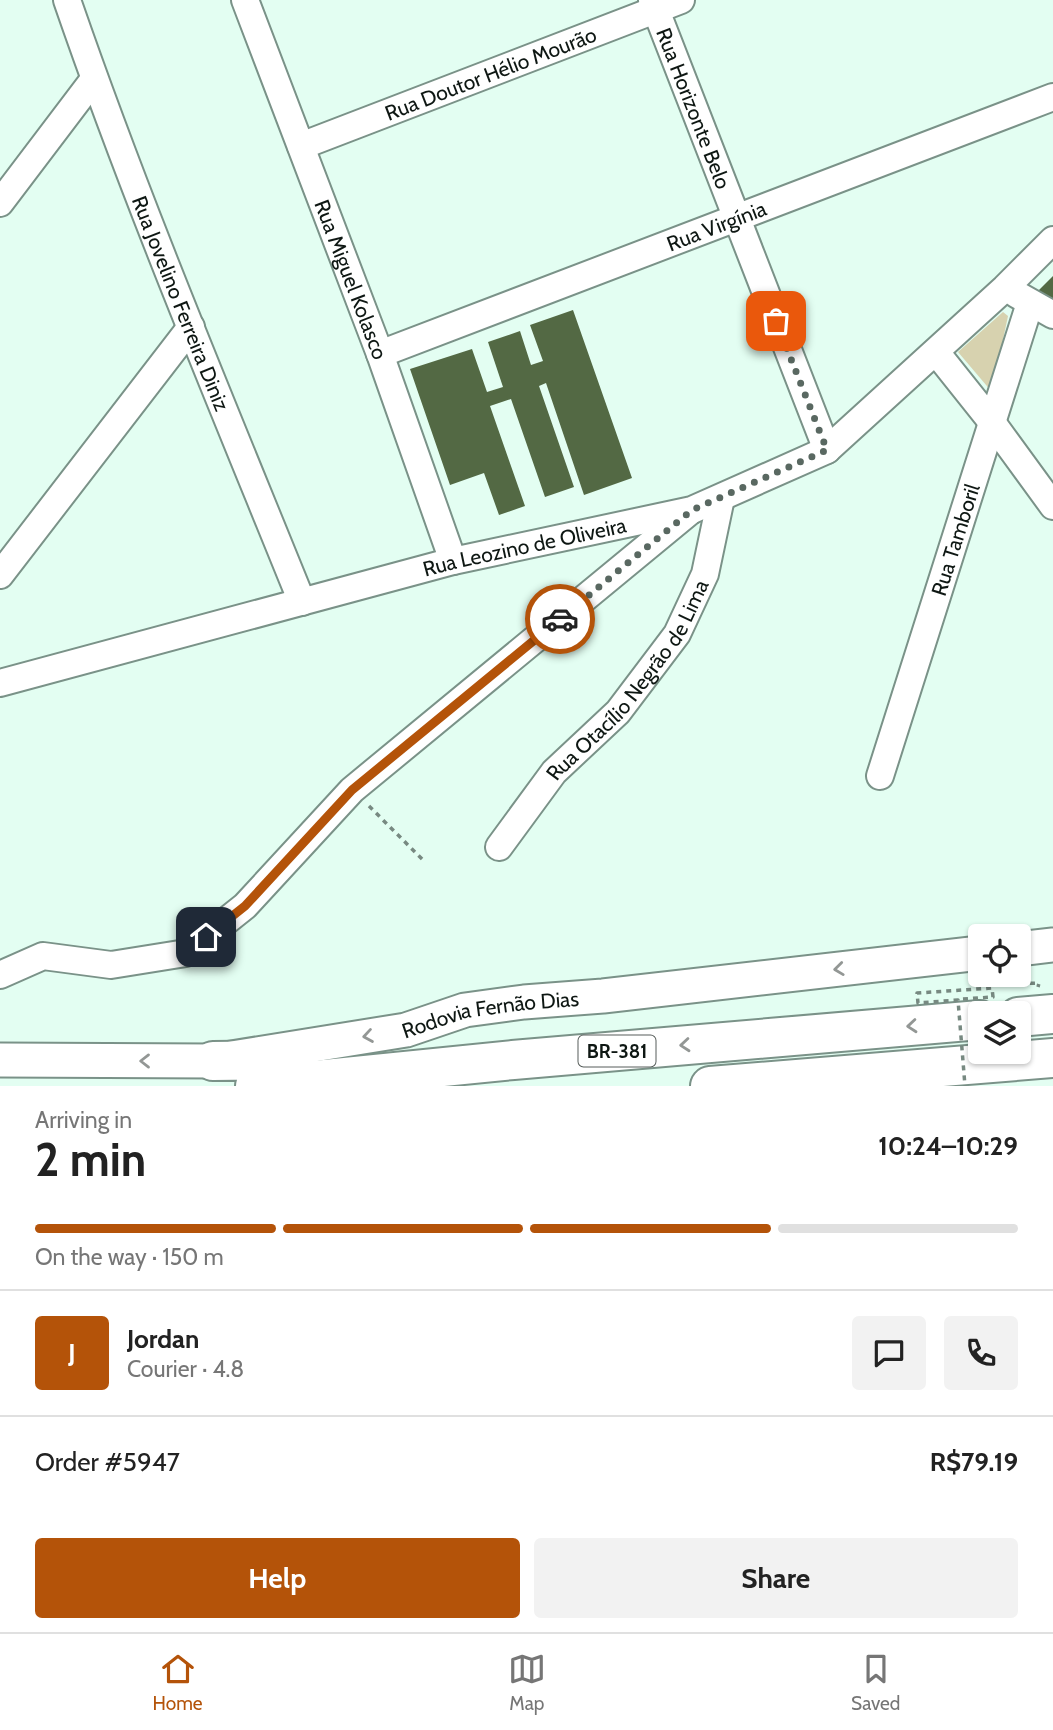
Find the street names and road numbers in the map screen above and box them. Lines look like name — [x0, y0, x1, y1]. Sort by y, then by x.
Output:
street label: Rua Doutor Hélio Mourão — [381, 21, 600, 125]
street label: Rua Horizonte Belo — [651, 24, 737, 192]
street label: Rua Jovelino Ferreira Diniz — [127, 192, 235, 414]
street label: Rua Virgínia — [663, 195, 770, 256]
street label: Rua Miguel Kolasco — [310, 196, 393, 363]
street label: Rua Tamboril — [926, 481, 984, 599]
street label: Rua Leozino de Oliveira — [420, 512, 628, 581]
street label: Rua Otacílio Negrão de Lima — [540, 575, 713, 784]
street label: Rodovia Fernão Dias — [398, 985, 580, 1043]
road number: BR-381 — [578, 1036, 656, 1066]

